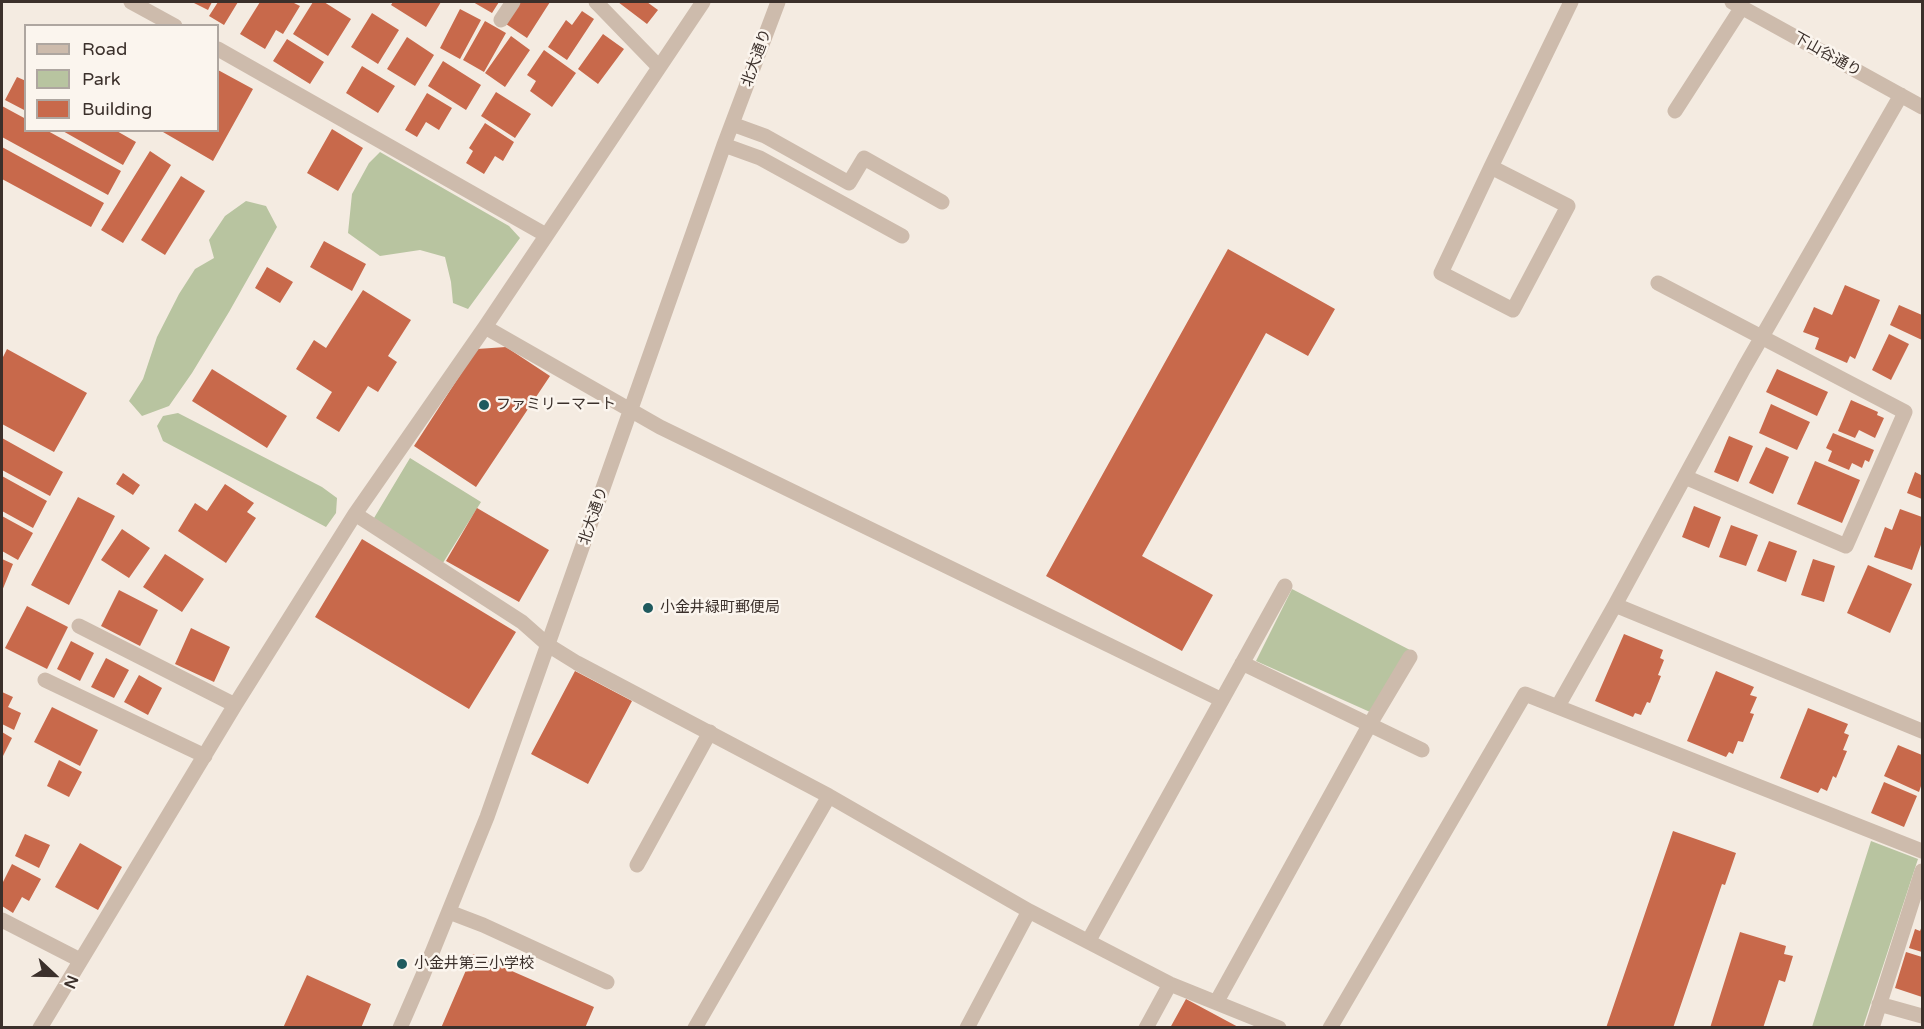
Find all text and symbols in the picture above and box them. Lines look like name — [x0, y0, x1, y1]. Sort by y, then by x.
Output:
legend — [24, 24, 219, 132]
street label: 北大通り — [738, 27, 776, 89]
street label: 下山谷通り — [1790, 29, 1864, 81]
text: Road — [82, 38, 127, 60]
text: Park — [82, 68, 120, 90]
text: Building — [82, 98, 152, 120]
place label: ファミリーマート — [496, 396, 616, 414]
marker: ファミリーマート — [477, 398, 491, 412]
street label: 北大通り — [576, 485, 612, 547]
place label: 小金井緑町郵便局 — [660, 599, 780, 617]
marker: 小金井緑町郵便局 — [641, 601, 655, 615]
north arrow — [24, 945, 84, 1005]
place label: 小金井第三小学校 — [414, 955, 534, 973]
marker: 小金井第三小学校 — [395, 957, 409, 971]
text: N — [59, 972, 82, 991]

